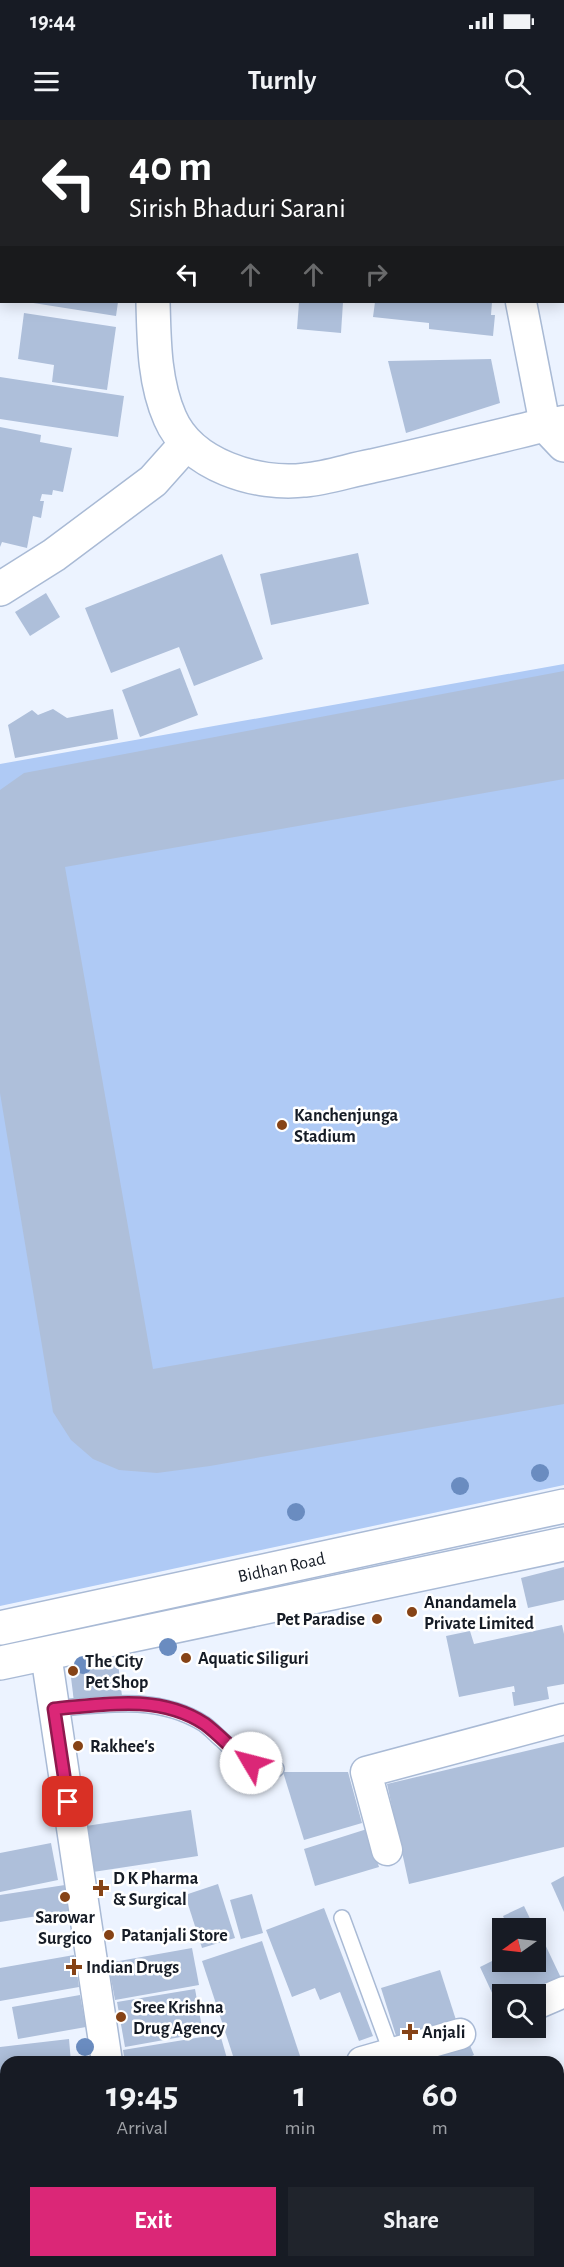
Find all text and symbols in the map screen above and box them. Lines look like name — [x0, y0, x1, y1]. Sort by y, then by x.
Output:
text: 19:44 — [30, 10, 76, 32]
icon: menu — [30, 65, 63, 98]
icon: search — [501, 65, 534, 98]
text: Turnly — [248, 67, 316, 94]
icon: left — [30, 144, 108, 222]
text: 40 m — [129, 146, 212, 188]
text: Sirish Bhaduri Sarani — [129, 195, 346, 222]
icon: left — [171, 258, 204, 291]
icon: ahead — [234, 258, 267, 291]
icon: ahead — [297, 258, 330, 291]
icon: right — [360, 258, 393, 291]
place label: Kanchenjunga Stadium — [294, 1107, 399, 1146]
marker: Kanchenjunga Stadium — [275, 1118, 289, 1132]
street label: Bidhan Road — [236, 1550, 327, 1586]
place label: Anandamela Private Limited — [424, 1594, 535, 1633]
marker: Anandamela Private Limited — [405, 1605, 419, 1619]
place label: Pet Paradise — [276, 1611, 365, 1629]
marker: Pet Paradise — [370, 1612, 384, 1626]
place label: Aquatic Siliguri — [198, 1650, 309, 1668]
marker: Aquatic Siliguri — [179, 1651, 193, 1665]
place label: The City Pet Shop — [85, 1653, 148, 1692]
marker: The City Pet Shop — [66, 1664, 80, 1678]
position arrow — [219, 1731, 283, 1795]
place label: Rakhee's — [90, 1738, 155, 1756]
marker: Rakhee's — [71, 1739, 85, 1753]
pin — [42, 1776, 93, 1827]
icon: arrive — [51, 1785, 84, 1818]
place label: D K Pharma & Surgical — [113, 1870, 199, 1909]
marker: D K Pharma & Surgical — [94, 1881, 108, 1895]
marker: Sarowar Surgico — [58, 1890, 72, 1904]
place label: Sarowar Surgico — [35, 1909, 95, 1948]
north arrow — [492, 1918, 546, 1972]
map controls — [492, 1918, 546, 2038]
place label: Patanjali Store — [121, 1927, 228, 1945]
marker: Patanjali Store — [102, 1928, 116, 1942]
place label: Indian Drugs — [86, 1959, 179, 1977]
marker: Indian Drugs — [67, 1960, 81, 1974]
button: search — [492, 1984, 546, 2038]
place label: Sree Krishna Drug Agency — [133, 1999, 226, 2038]
marker: Sree Krishna Drug Agency — [114, 2010, 128, 2024]
place label: Anjali — [422, 2024, 465, 2042]
marker: Anjali — [403, 2025, 417, 2039]
text: 19:45 — [106, 2077, 178, 2113]
text: 1 — [294, 2077, 307, 2113]
text: 60 — [422, 2077, 458, 2113]
text: Arrival — [117, 2118, 168, 2138]
text: min — [284, 2118, 316, 2138]
text: m — [432, 2118, 448, 2138]
button: Exit — [30, 2187, 276, 2256]
button: Share — [288, 2187, 534, 2256]

